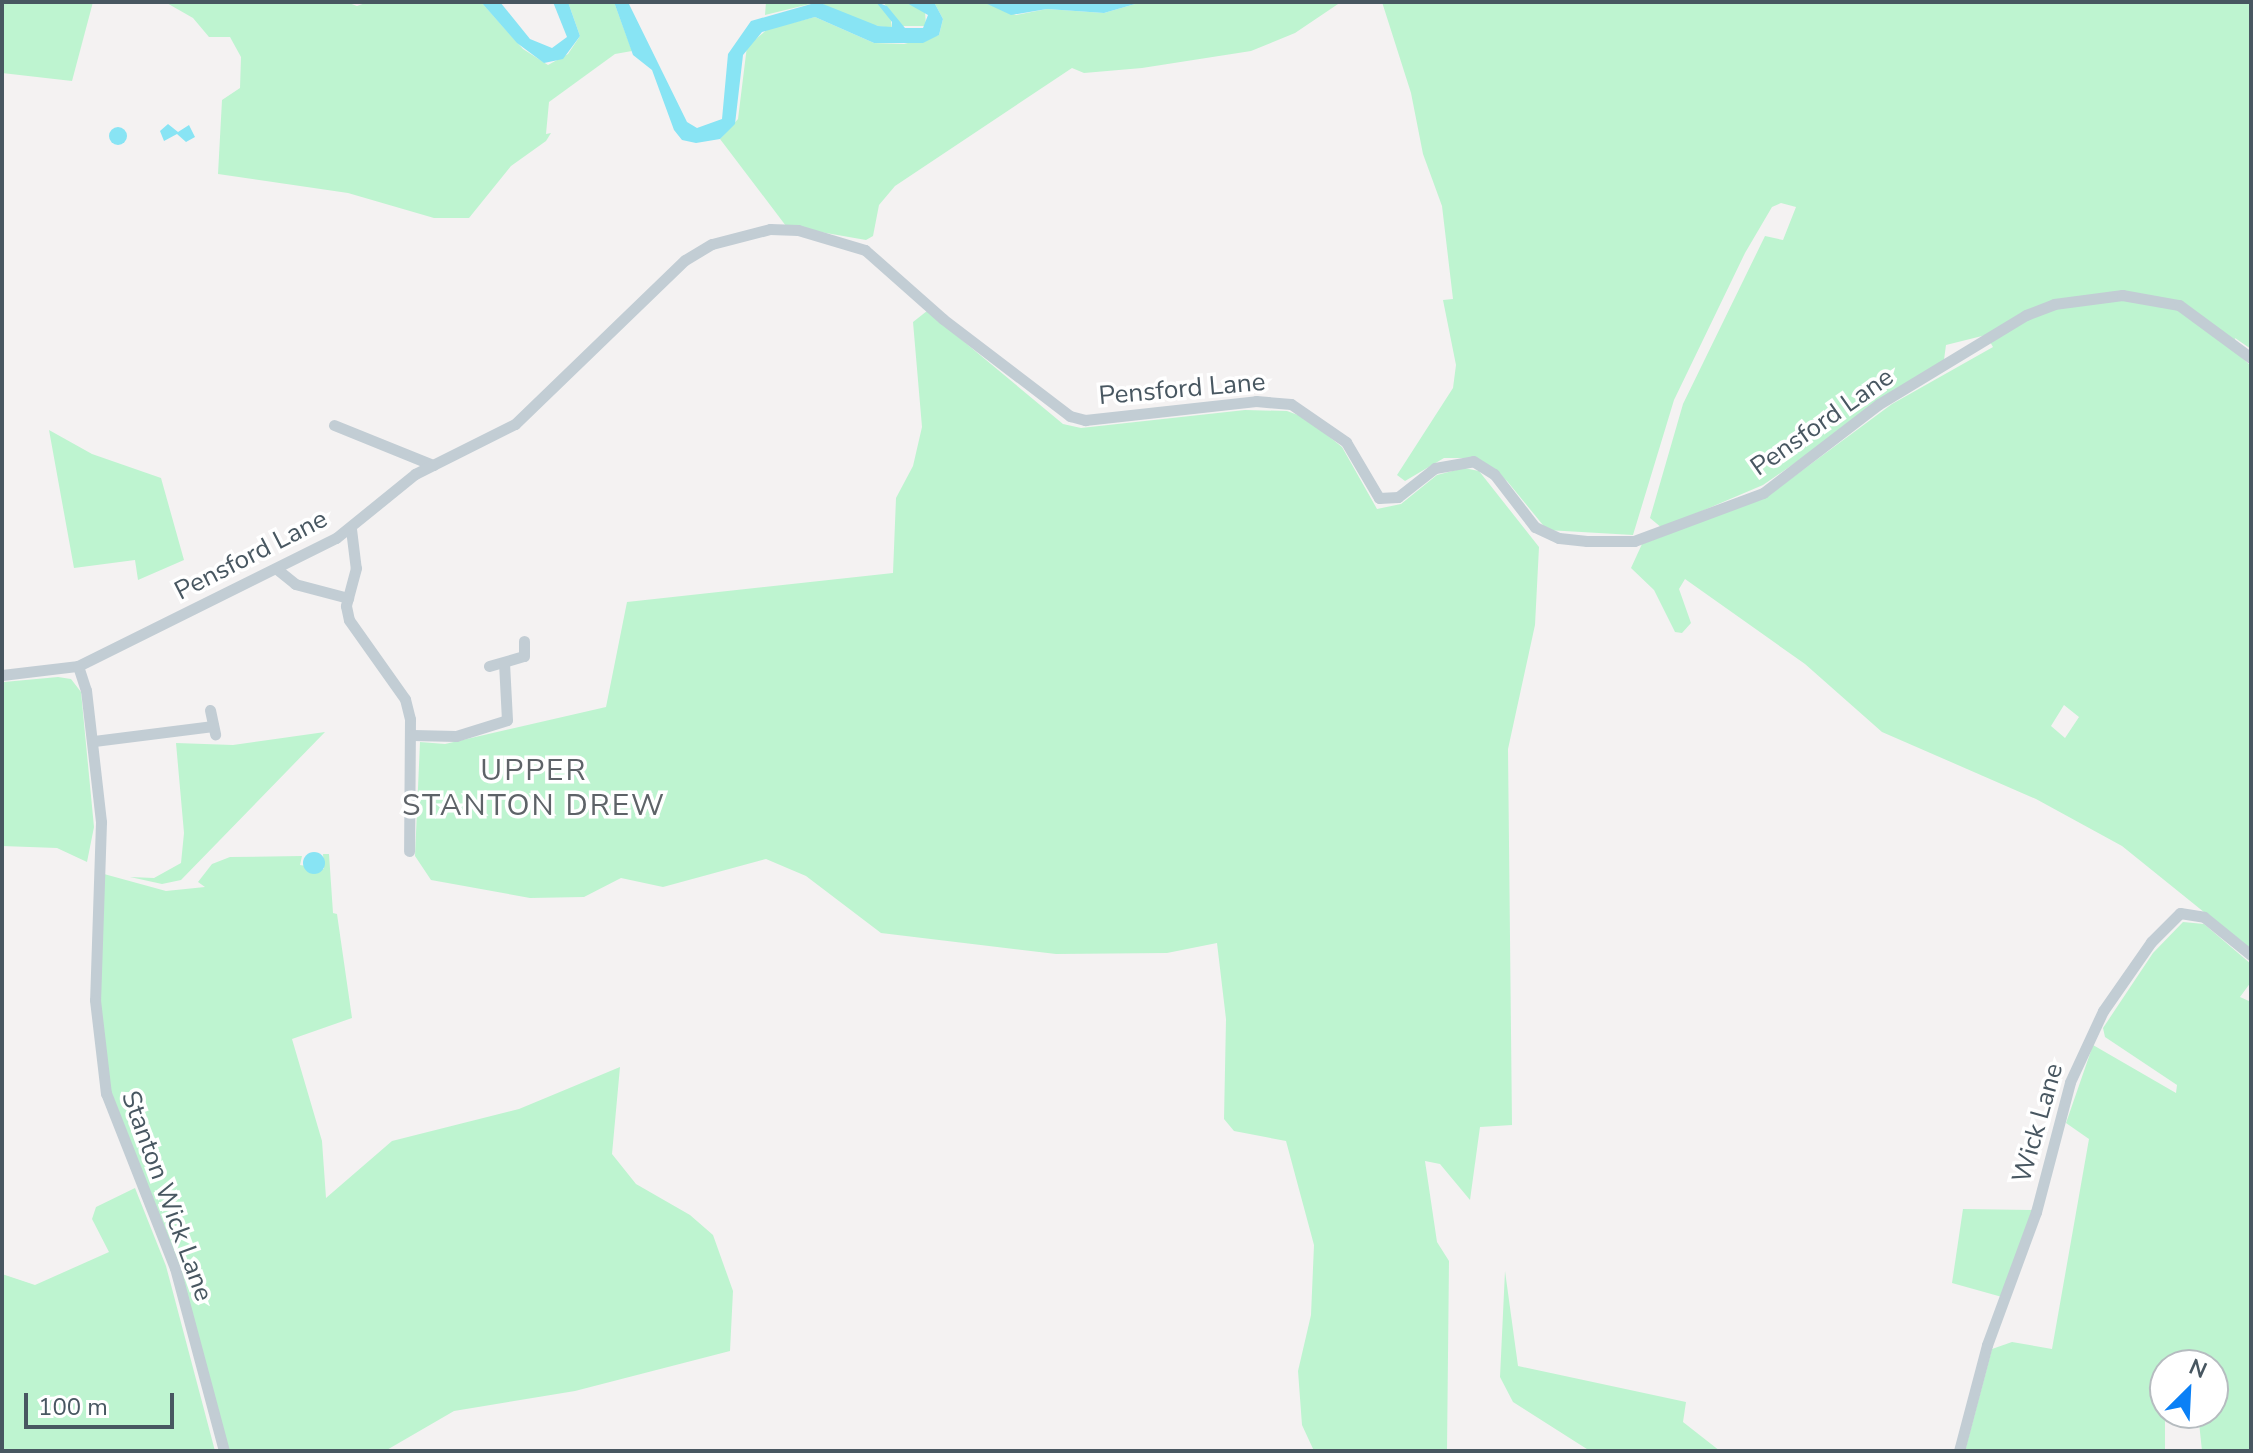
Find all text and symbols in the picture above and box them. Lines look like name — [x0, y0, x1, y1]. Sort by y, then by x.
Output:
street label: Pensford Lane — [1745, 361, 1899, 483]
street label: Pensford Lane — [1097, 366, 1267, 412]
street label: Pensford Lane — [169, 503, 333, 607]
district label: UPPER STANTON DREW — [402, 753, 666, 824]
street label: Wick Lane — [2006, 1060, 2070, 1186]
street label: Stanton Wick Lane — [114, 1087, 220, 1305]
north arrow — [2149, 1349, 2229, 1429]
text: N — [2184, 1352, 2212, 1386]
scale bar — [28, 1377, 178, 1427]
text: 100 m — [38, 1391, 108, 1423]

